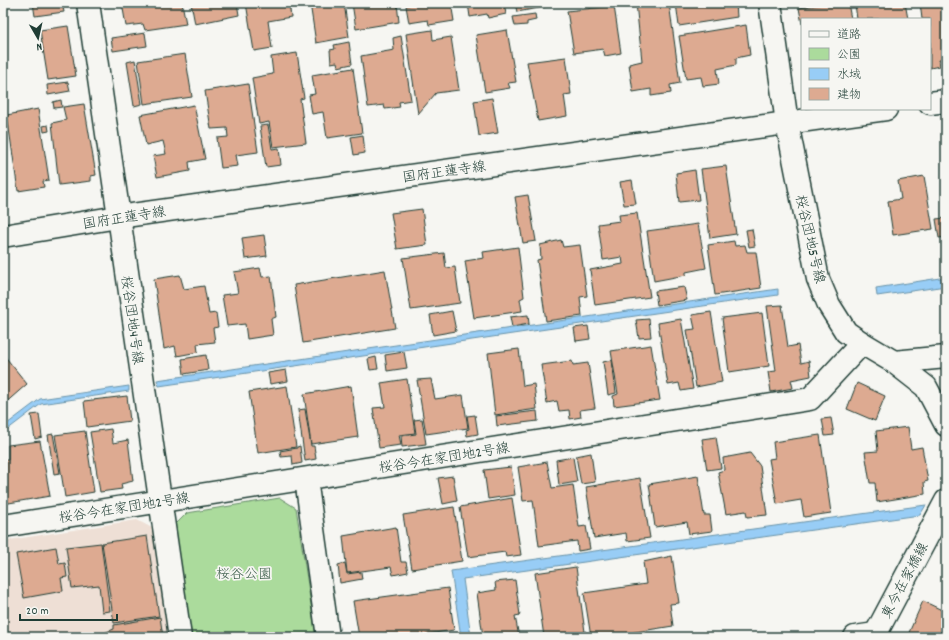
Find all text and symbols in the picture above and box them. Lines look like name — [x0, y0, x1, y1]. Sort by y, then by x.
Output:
north arrow — [18, 18, 58, 58]
legend — [801, 18, 931, 110]
text: 道路 — [837, 27, 861, 44]
text: N — [35, 38, 43, 54]
text: 公園 — [837, 47, 861, 64]
text: 水域 — [837, 67, 861, 84]
text: 建物 — [837, 87, 861, 104]
street label: 国府正蓮寺線 — [401, 157, 487, 189]
street label: 桜谷団地5号線 — [789, 193, 829, 286]
street label: 国府正蓮寺線 — [81, 203, 167, 235]
street label: 桜谷団地4号線 — [115, 274, 147, 366]
street label: 桜谷今在家団地2号線 — [377, 439, 511, 479]
street label: 桜谷今在家団地2号線 — [57, 489, 191, 529]
street label: 東今在家橋線 — [877, 539, 934, 623]
park label: 桜谷公園 — [216, 565, 272, 585]
scale bar — [20, 596, 117, 622]
text: 20 m — [26, 603, 49, 620]

